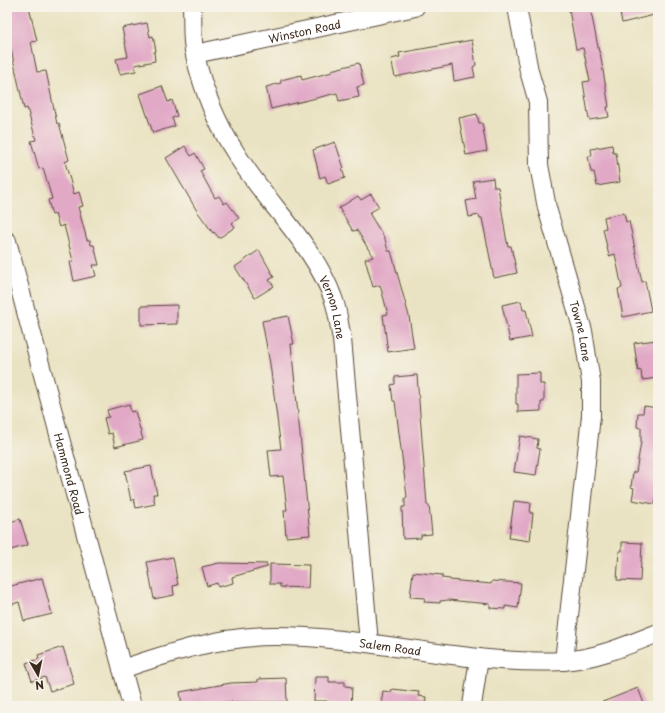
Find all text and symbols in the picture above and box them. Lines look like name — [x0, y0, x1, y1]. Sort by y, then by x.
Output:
street label: Winston Road — [267, 15, 342, 47]
street label: Vernon Lane — [316, 272, 350, 341]
street label: Towne Lane — [566, 298, 596, 363]
street label: Hammond Road — [50, 431, 89, 517]
street label: Salem Road — [358, 634, 422, 659]
north arrow — [18, 655, 58, 695]
text: N — [34, 676, 45, 694]

